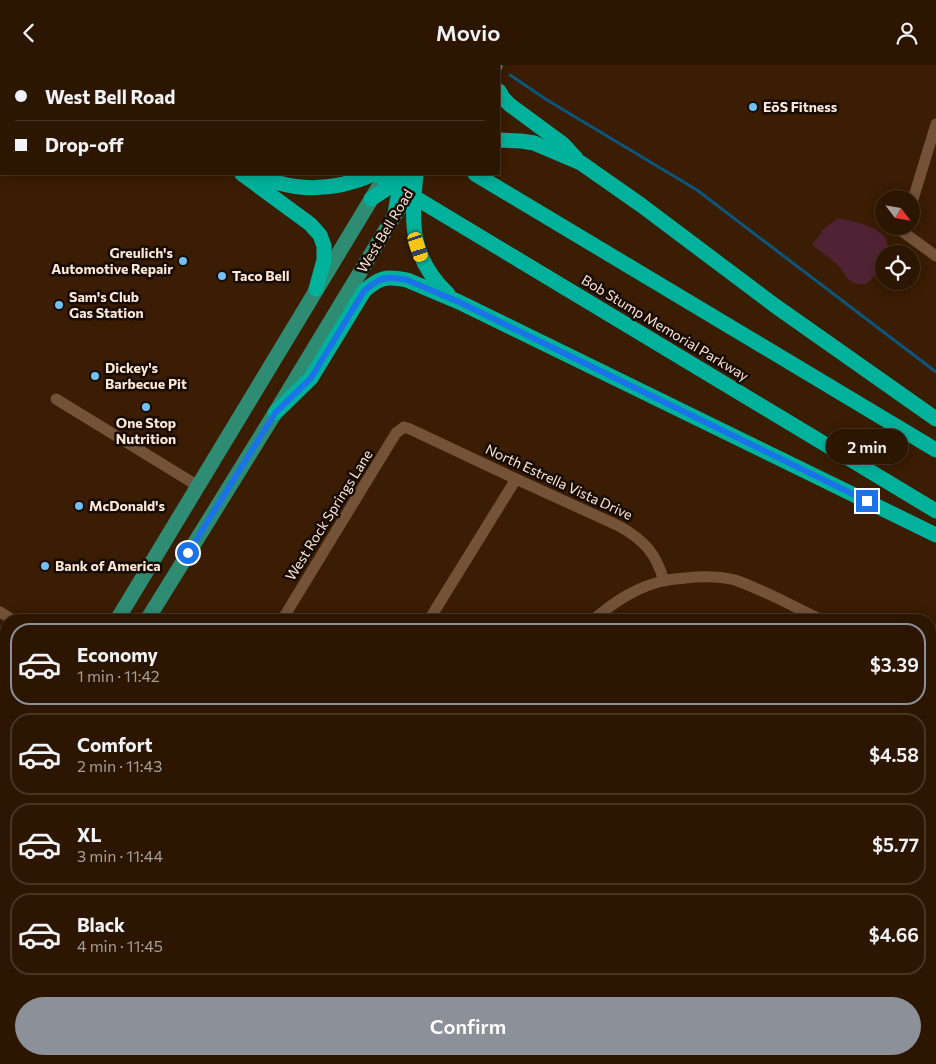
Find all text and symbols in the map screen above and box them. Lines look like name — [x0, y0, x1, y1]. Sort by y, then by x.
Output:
icon: back — [15, 19, 43, 47]
text: Movio — [436, 19, 500, 46]
icon: person — [893, 19, 921, 47]
text: West Bell Road — [45, 85, 175, 108]
place label: EōS Fitness — [763, 98, 838, 115]
marker: EōS Fitness — [747, 101, 759, 113]
text: Drop-off — [45, 133, 124, 156]
street label: West Bell Road — [353, 186, 416, 276]
north arrow — [875, 190, 920, 235]
map controls — [875, 190, 920, 290]
car — [406, 230, 429, 264]
place label: Greulich's Automotive Repair — [51, 244, 173, 277]
button: locate — [875, 245, 920, 290]
marker: Greulich's Automotive Repair — [177, 255, 189, 267]
place label: Taco Bell — [232, 267, 290, 284]
marker: Taco Bell — [216, 270, 228, 282]
street label: Bob Stump Memorial Parkway — [579, 271, 752, 384]
place label: Sam's Club Gas Station — [69, 288, 144, 321]
marker: Sam's Club Gas Station — [53, 299, 65, 311]
place label: Dickey's Barbecue Pit — [105, 359, 187, 392]
marker: Dickey's Barbecue Pit — [89, 370, 101, 382]
marker: One Stop Nutrition — [140, 401, 152, 413]
place label: One Stop Nutrition — [116, 414, 176, 447]
callout: 2 min — [826, 429, 908, 463]
text: 2 min — [847, 437, 887, 456]
street label: North Estrella Vista Drive — [483, 440, 635, 523]
street label: West Rock Springs Lane — [281, 446, 376, 583]
route end — [856, 490, 878, 512]
place label: McDonald's — [89, 497, 165, 514]
marker: McDonald's — [73, 500, 85, 512]
route start — [177, 542, 199, 564]
place label: Bank of America — [55, 557, 161, 574]
marker: Bank of America — [39, 560, 51, 572]
icon: car — [17, 642, 62, 687]
text: Economy — [77, 643, 158, 666]
text: $3.39 — [870, 653, 919, 676]
text: 1 min · 11:42 — [77, 666, 160, 685]
icon: car — [17, 732, 62, 777]
text: Comfort — [77, 733, 153, 756]
text: $4.58 — [869, 743, 919, 766]
text: 2 min · 11:43 — [77, 756, 162, 775]
icon: car — [17, 822, 62, 867]
text: XL — [77, 823, 102, 846]
text: $5.77 — [872, 833, 919, 856]
text: 3 min · 11:44 — [77, 846, 163, 865]
icon: car — [17, 912, 62, 957]
text: Black — [77, 913, 125, 936]
text: $4.66 — [869, 923, 919, 946]
text: 4 min · 11:45 — [77, 936, 163, 955]
button: Confirm — [15, 997, 921, 1055]

